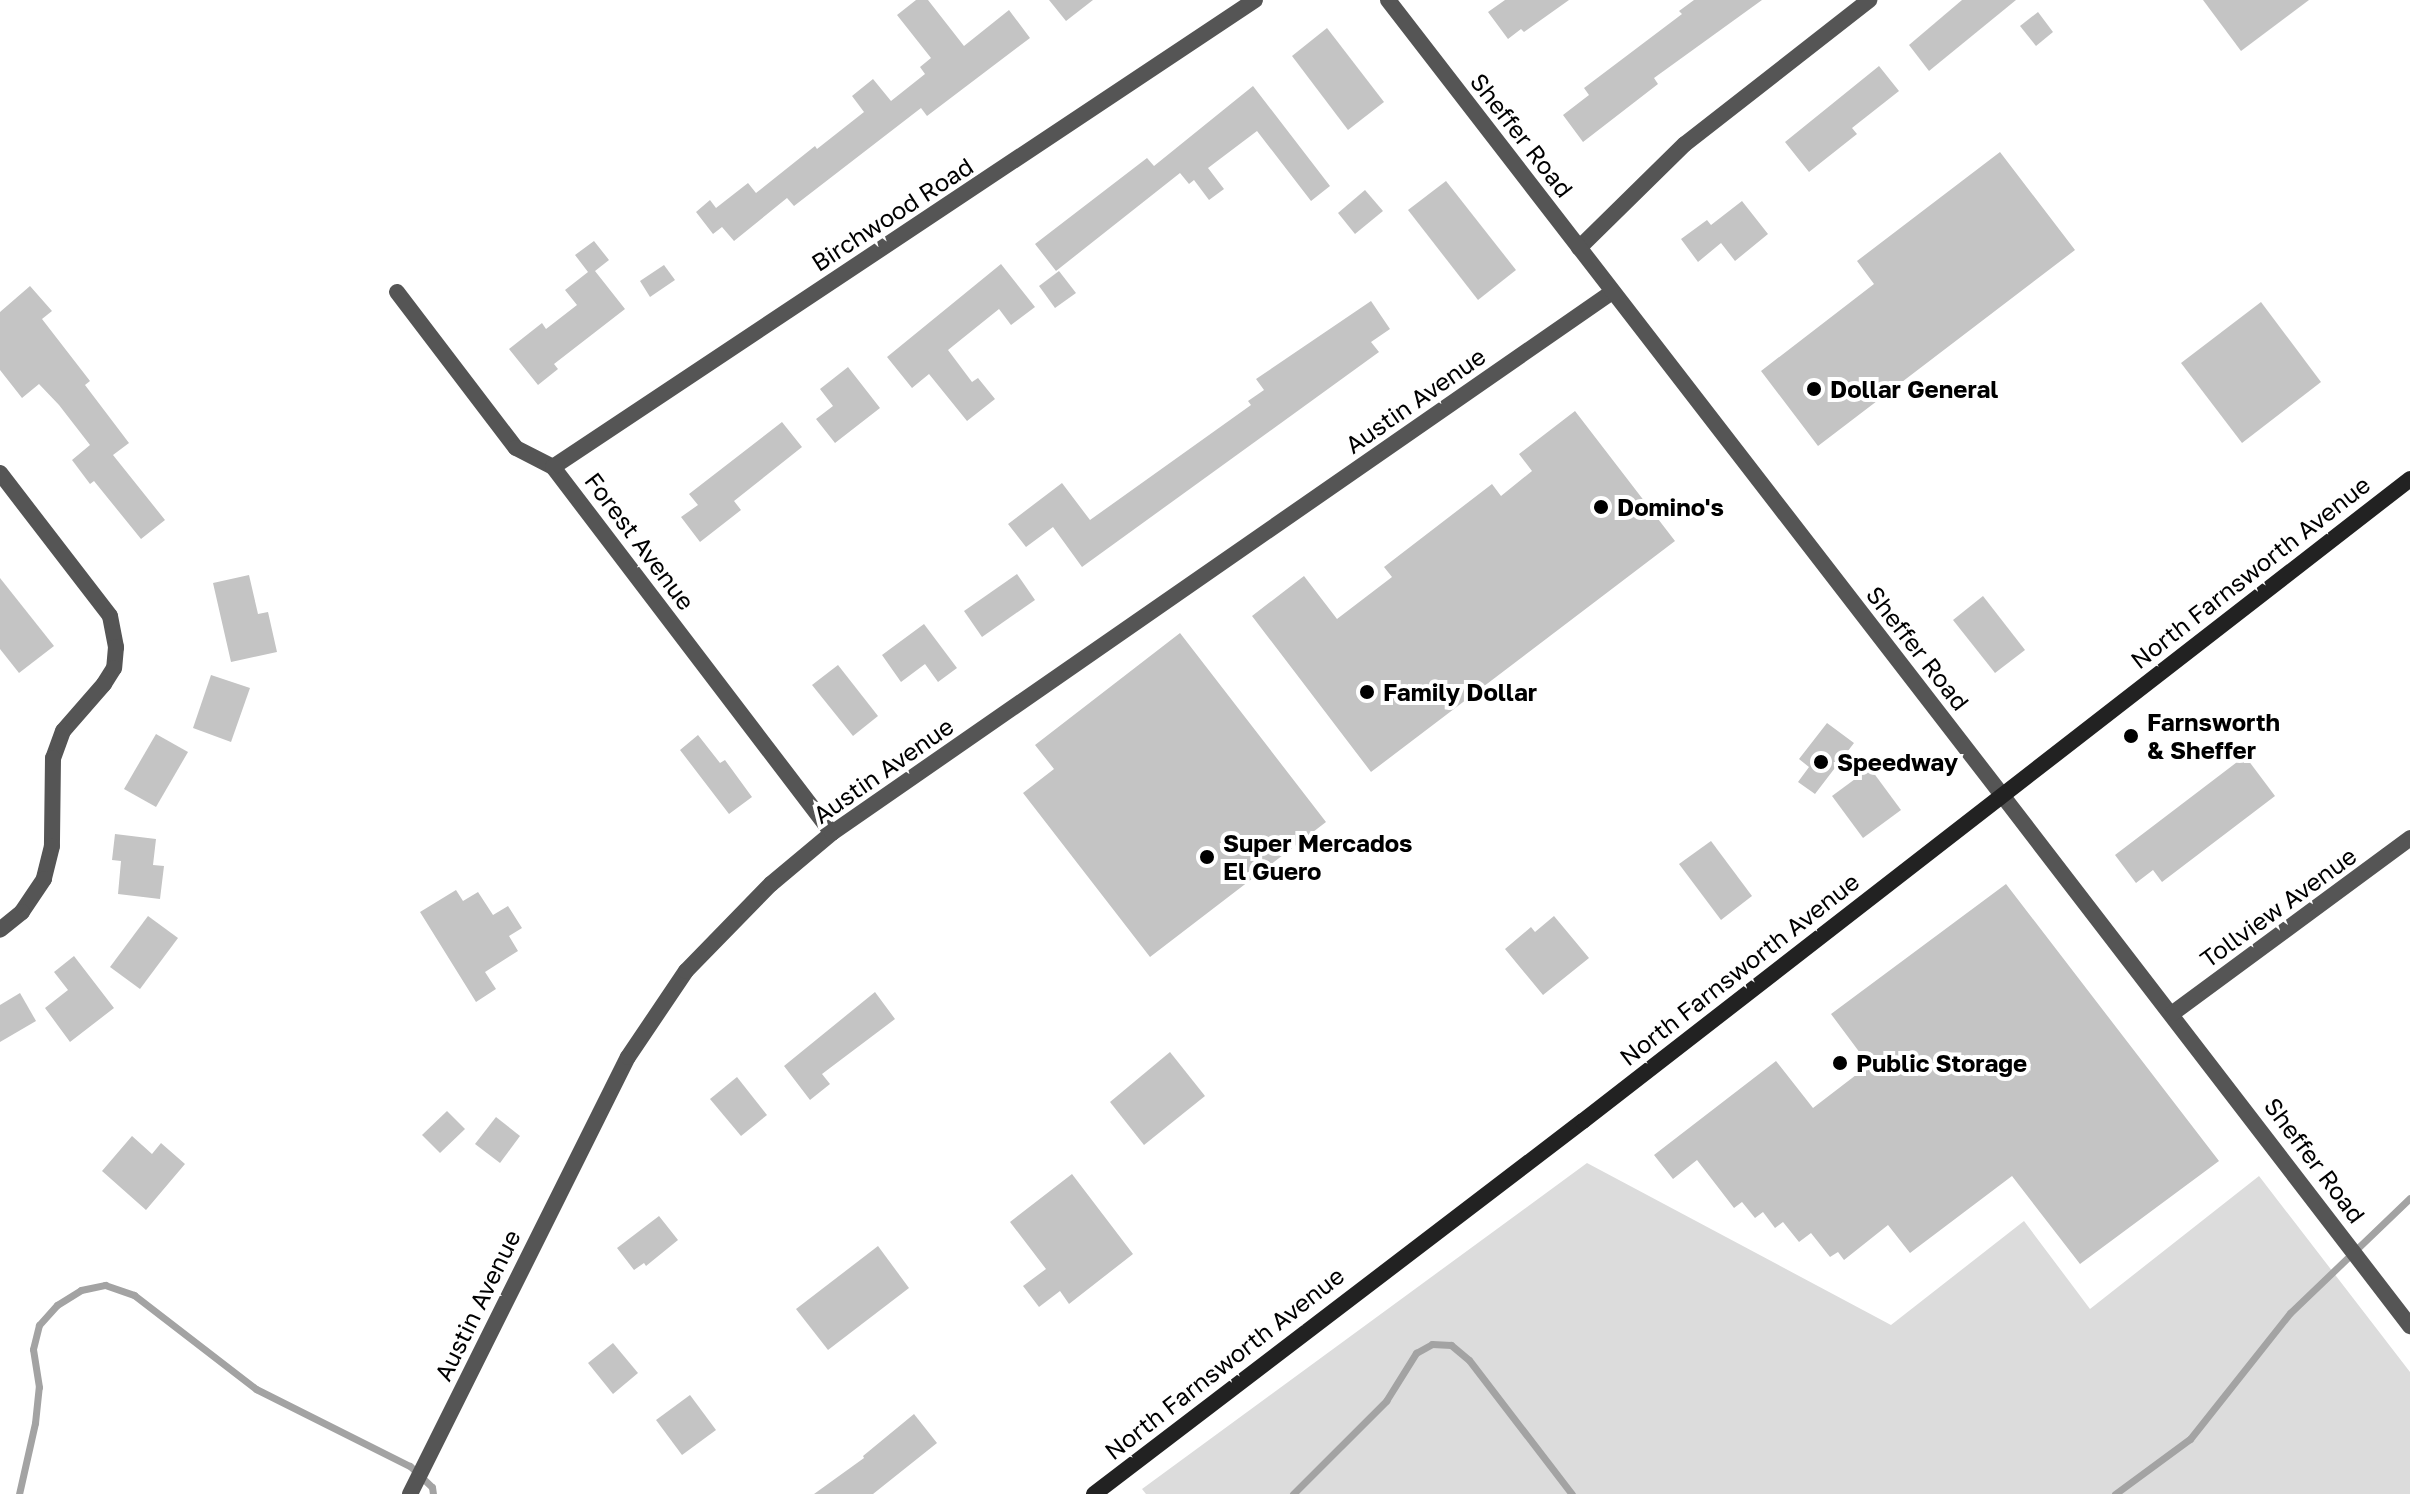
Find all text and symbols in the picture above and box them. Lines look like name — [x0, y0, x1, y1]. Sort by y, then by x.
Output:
street label: Sheffer Road — [1465, 67, 1579, 203]
street label: Birchwood Road — [806, 151, 978, 277]
street label: Austin Avenue — [1339, 341, 1491, 459]
place label: Dollar General — [1830, 375, 1998, 403]
marker: Dollar General — [1805, 380, 1823, 398]
street label: Forest Avenue — [579, 467, 701, 615]
street label: North Farnsworth Avenue — [2125, 470, 2375, 674]
place label: Domino's — [1617, 493, 1724, 521]
marker: Domino's — [1592, 498, 1610, 516]
street label: Sheffer Road — [1861, 580, 1975, 716]
place label: Family Dollar — [1383, 678, 1537, 706]
marker: Family Dollar — [1358, 683, 1376, 701]
place label: Farnsworth & Sheffer — [2147, 708, 2280, 764]
street label: Austin Avenue — [807, 711, 959, 829]
marker: Farnsworth & Sheffer — [2122, 727, 2140, 745]
place label: Speedway — [1837, 748, 1958, 776]
marker: Speedway — [1812, 753, 1830, 771]
place label: Super Mercados El Guero — [1223, 829, 1412, 885]
street label: Tollview Avenue — [2194, 841, 2362, 973]
marker: Super Mercados El Guero — [1198, 848, 1216, 866]
street label: North Farnsworth Avenue — [1614, 867, 1864, 1071]
place label: Public Storage — [1856, 1049, 2027, 1077]
marker: Public Storage — [1831, 1054, 1849, 1072]
street label: Sheffer Road — [2259, 1092, 2371, 1228]
street label: Austin Avenue — [428, 1225, 526, 1385]
street label: North Farnsworth Avenue — [1099, 1261, 1349, 1465]

